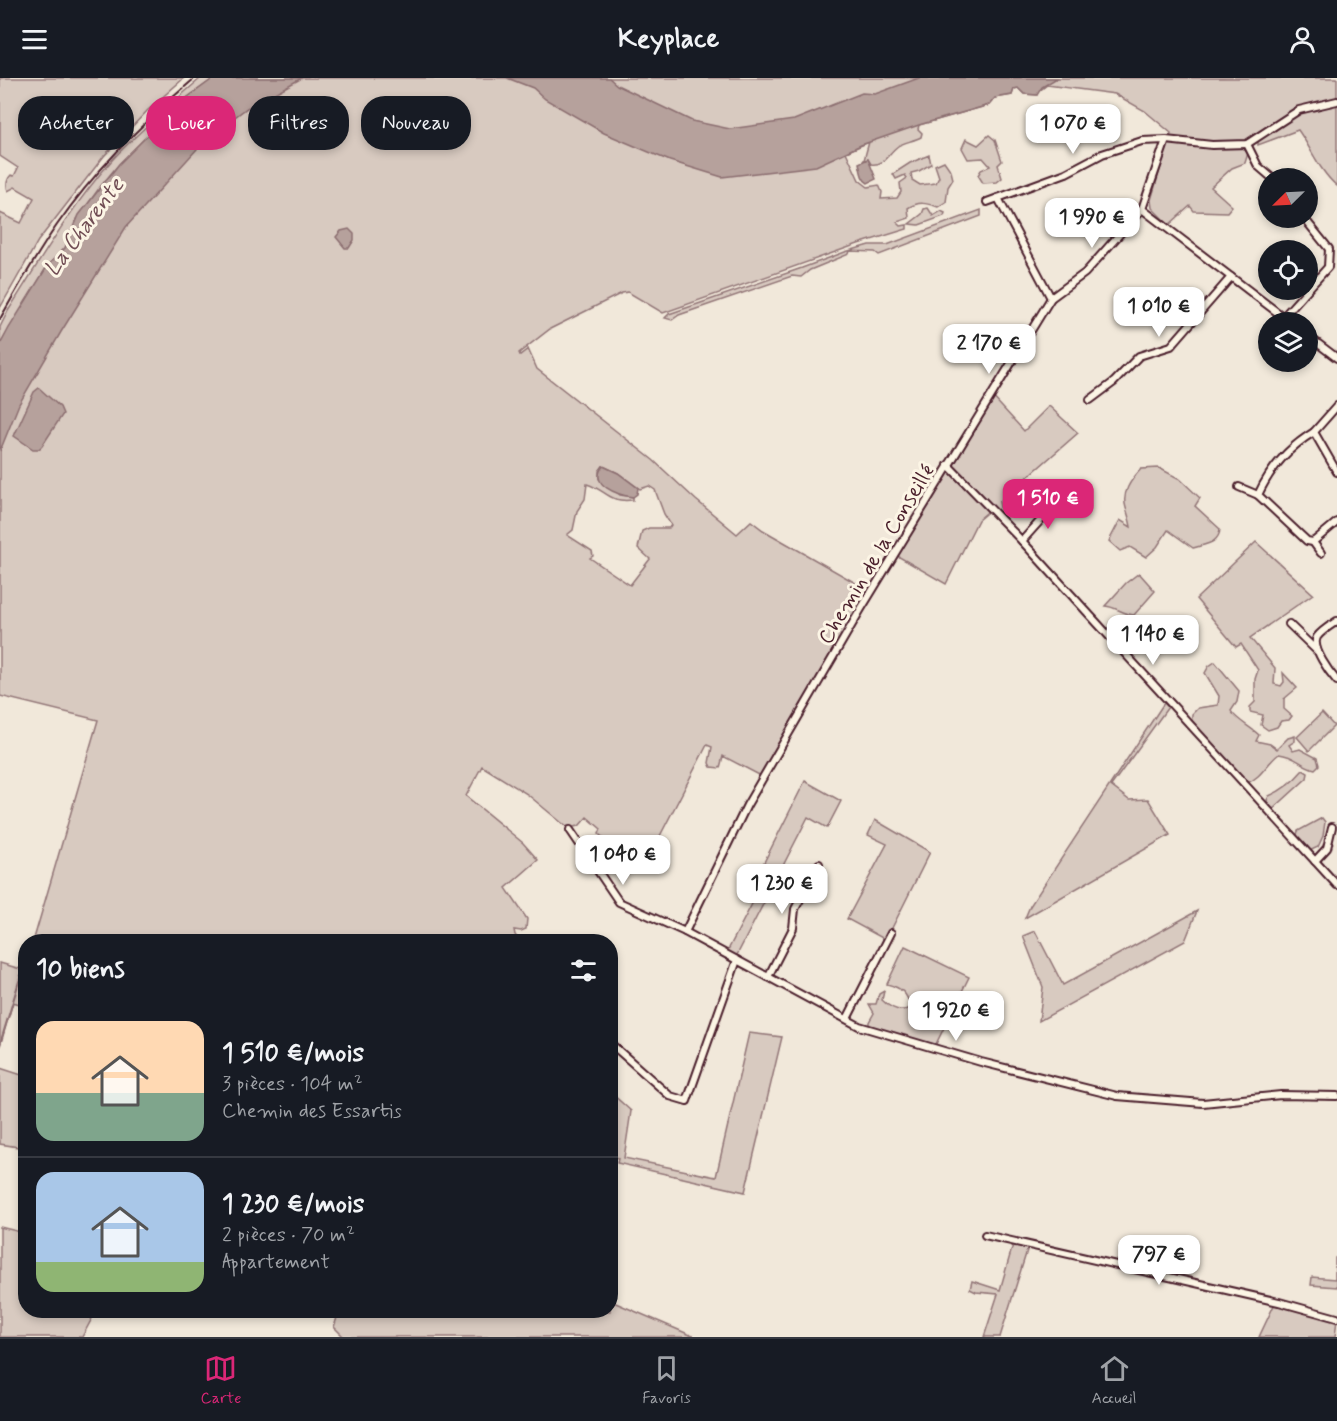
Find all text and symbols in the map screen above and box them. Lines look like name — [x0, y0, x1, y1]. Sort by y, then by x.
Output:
text: Keyplace — [618, 22, 719, 57]
icon: menu — [18, 23, 51, 56]
icon: person — [1286, 23, 1319, 56]
chip: Acheter — [18, 96, 134, 150]
chip: Louer — [146, 96, 236, 150]
chip: Filtres — [248, 96, 349, 150]
chip: Nouveau — [361, 96, 471, 150]
pin: 1 070 € — [1018, 104, 1128, 155]
text: 1 070 € — [1040, 110, 1106, 137]
north arrow — [1258, 168, 1318, 228]
map controls — [1258, 168, 1318, 372]
water label: La Charente — [39, 172, 131, 282]
pin: 1 990 € — [1037, 198, 1147, 249]
text: 1 990 € — [1059, 204, 1125, 231]
button: locate — [1258, 240, 1318, 300]
pin: 1 010 € — [1104, 287, 1214, 338]
text: 1 010 € — [1127, 293, 1191, 320]
button: layers — [1258, 312, 1318, 372]
pin: 2 170 € — [934, 324, 1044, 375]
text: 2 170 € — [957, 330, 1021, 357]
street label: Chemin de la Conseillé — [812, 459, 942, 650]
pin: 1 510 € — [993, 479, 1103, 530]
text: 1 510 € — [1017, 485, 1079, 512]
pin: 1 140 € — [1098, 615, 1208, 666]
text: 1 140 € — [1121, 621, 1185, 648]
pin: 1 040 € — [568, 835, 678, 886]
text: 1 040 € — [589, 841, 657, 868]
pin: 1 230 € — [727, 864, 837, 915]
text: 1 230 € — [751, 870, 813, 897]
text: 10 biens — [36, 953, 125, 987]
icon: filters — [567, 954, 600, 987]
pin: 1 920 € — [901, 991, 1011, 1042]
text: 1 920 € — [922, 997, 990, 1024]
text: 1 510 €/mois — [222, 1037, 364, 1071]
icon: home — [84, 1045, 156, 1117]
text: 3 pièces · 104 m² — [222, 1071, 363, 1098]
text: Chemin des Essartis — [222, 1098, 402, 1125]
text: 1 230 €/mois — [222, 1188, 364, 1222]
icon: home — [84, 1196, 156, 1268]
text: 2 pièces · 70 m² — [222, 1222, 355, 1249]
pin: 797 € — [1117, 1235, 1201, 1286]
text: 797 € — [1132, 1241, 1186, 1268]
text: Appartement — [222, 1249, 330, 1276]
tab: Carte — [200, 1352, 241, 1409]
tab: Favoris — [642, 1352, 691, 1409]
tab: Accueil — [1092, 1352, 1137, 1409]

